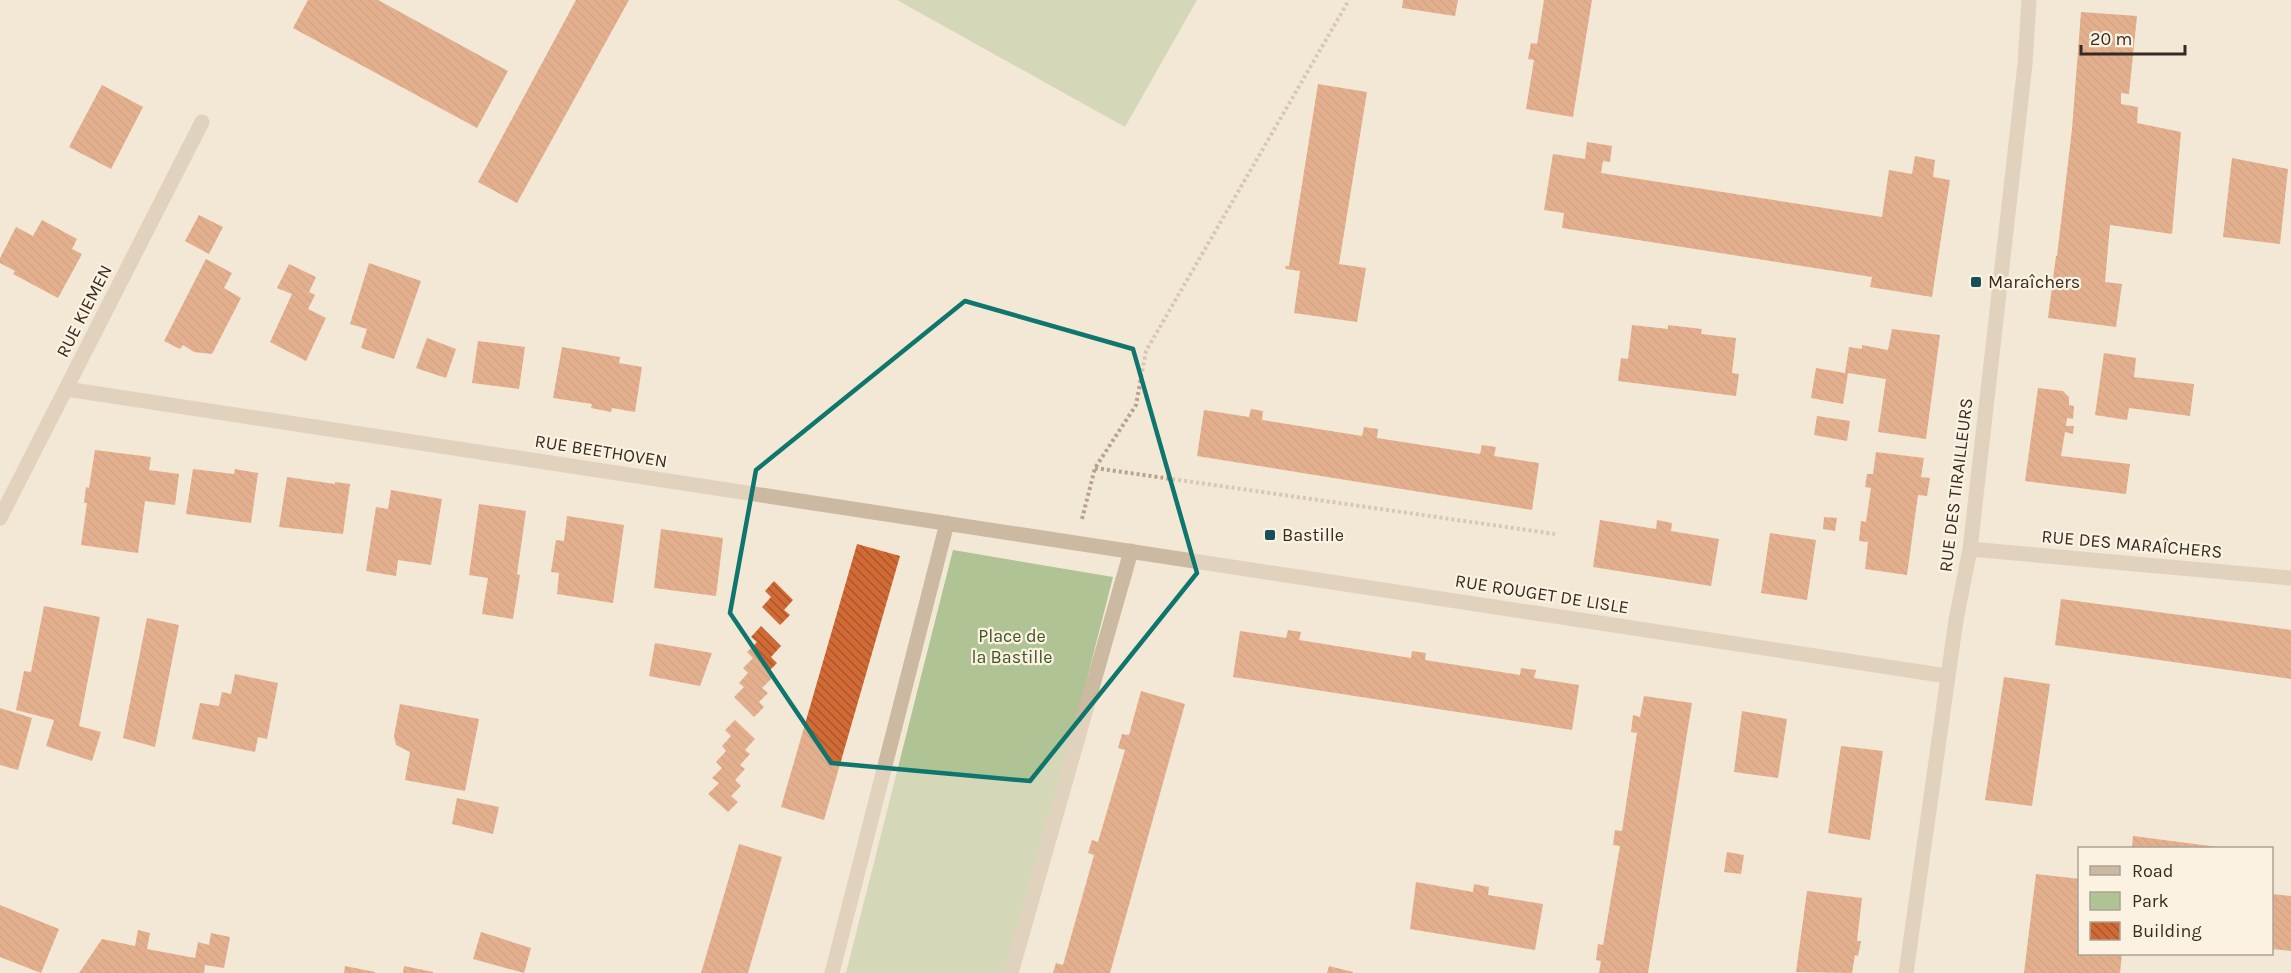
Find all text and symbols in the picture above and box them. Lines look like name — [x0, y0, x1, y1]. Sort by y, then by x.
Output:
scale bar — [2081, 18, 2184, 56]
text: 20 m — [2090, 28, 2132, 50]
street label: RUE KIEMEN — [51, 261, 117, 361]
place label: Maraîchers — [1988, 271, 2080, 293]
marker: Maraîchers — [1969, 275, 1983, 289]
street label: RUE DES TIRAILLEURS — [1934, 397, 1978, 573]
street label: RUE BEETHOVEN — [533, 430, 669, 472]
place label: Bastille — [1282, 524, 1344, 546]
street label: RUE DES MARAÎCHERS — [2041, 525, 2223, 563]
marker: Bastille — [1263, 528, 1277, 542]
street label: RUE ROUGET DE LISLE — [1454, 569, 1630, 619]
park label: Place de la Bastille — [971, 625, 1053, 668]
legend — [2078, 847, 2273, 955]
text: Road — [2132, 860, 2173, 882]
text: Park — [2132, 890, 2169, 912]
text: Building — [2132, 920, 2202, 942]

